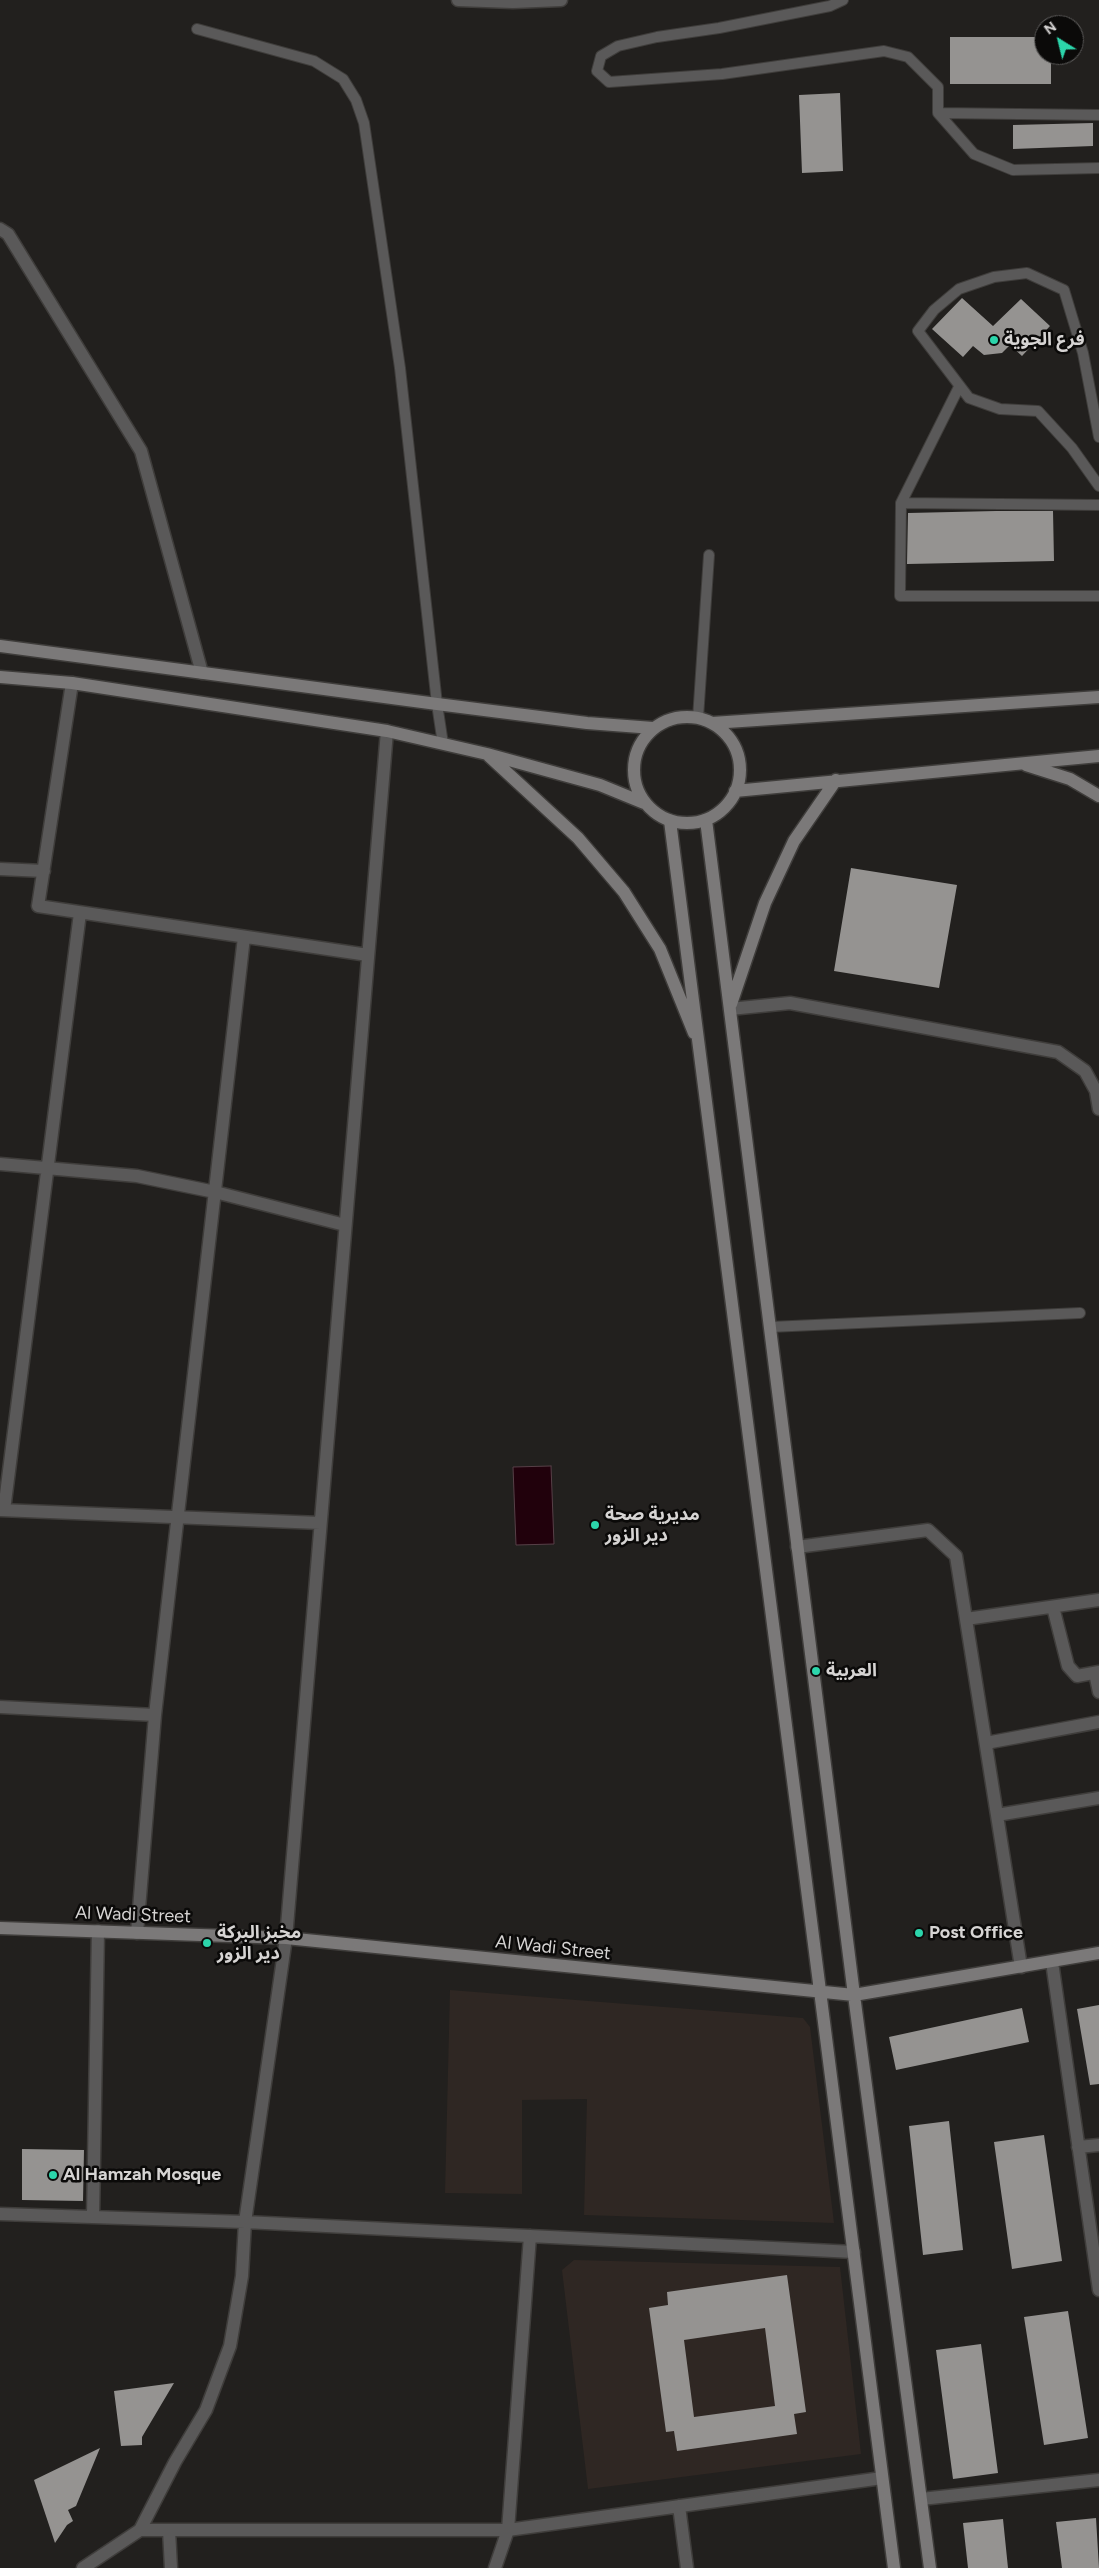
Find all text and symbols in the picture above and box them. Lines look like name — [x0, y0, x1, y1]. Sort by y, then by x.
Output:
north arrow — [1034, 15, 1084, 65]
text: N — [1041, 18, 1060, 38]
place label: فرع الجوية — [1004, 329, 1085, 351]
marker: فرع الجوية — [988, 334, 1000, 346]
place label: مديرية صحة دير الزور — [605, 1504, 700, 1546]
marker: مديرية صحة دير الزور — [589, 1519, 601, 1531]
place label: العربية — [826, 1660, 877, 1682]
marker: العربية — [810, 1665, 822, 1677]
street label: Al Wadi Street — [75, 1902, 191, 1928]
place label: مخبز البركة دير الزور — [217, 1922, 301, 1965]
place label: Post Office — [929, 1922, 1023, 1944]
marker: Post Office — [913, 1927, 925, 1939]
street label: Al Wadi Street — [494, 1931, 612, 1965]
marker: مخبز البركة دير الزور — [201, 1937, 213, 1949]
place label: Al Hamzah Mosque — [63, 2164, 221, 2186]
marker: Al Hamzah Mosque — [47, 2169, 59, 2181]

